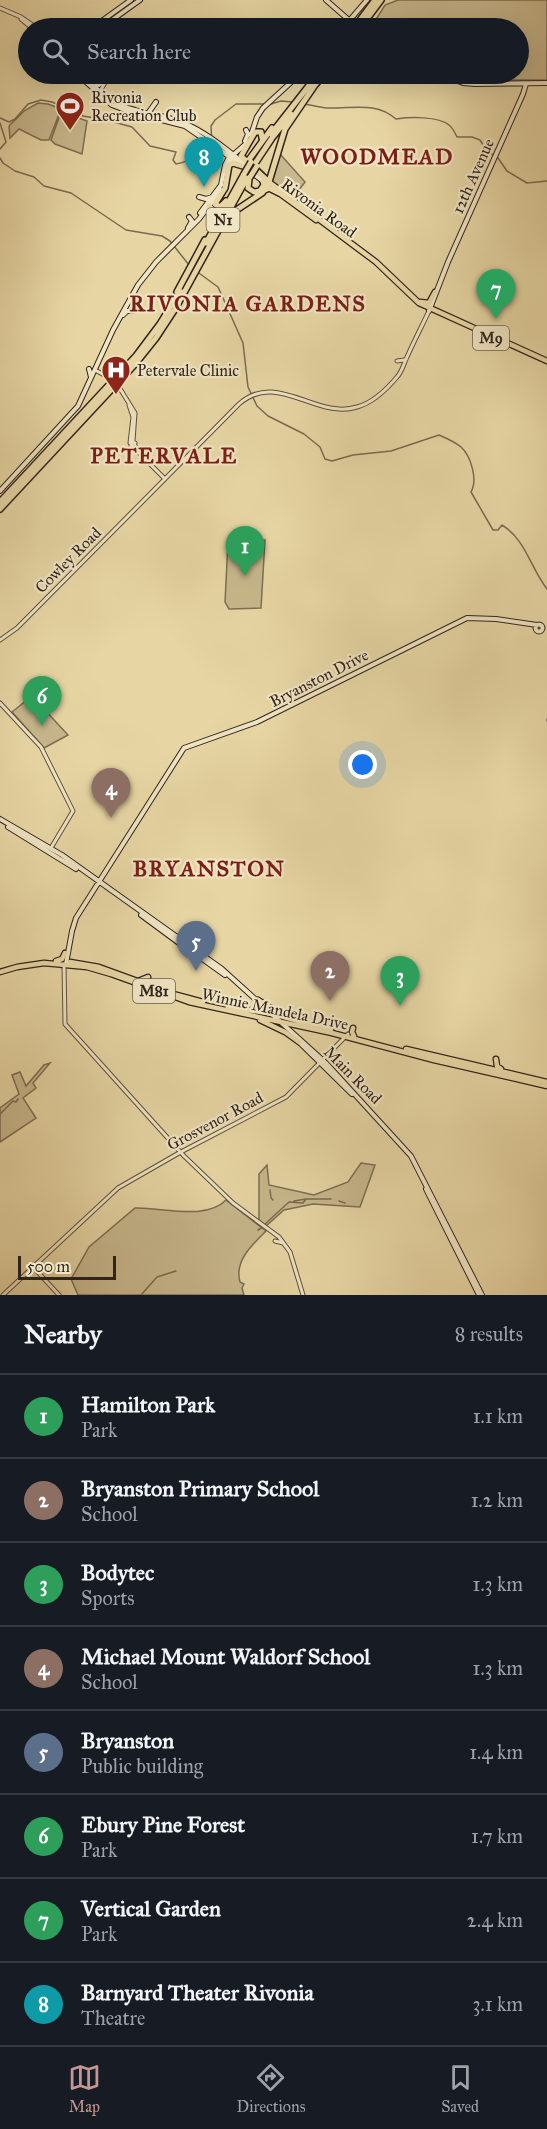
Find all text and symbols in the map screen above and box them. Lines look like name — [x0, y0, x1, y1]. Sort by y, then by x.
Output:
search box — [18, 18, 529, 84]
icon: search — [39, 35, 72, 68]
text: Search here — [87, 38, 191, 65]
place label: Rivonia Recreation Club — [91, 88, 197, 125]
sports icon: Rivonia Recreation Club — [54, 90, 86, 132]
street label: 12th Avenue — [448, 135, 498, 217]
pin: 8 — [184, 138, 224, 187]
district label: WOODMEAD — [300, 143, 454, 170]
street label: Rivonia Road — [278, 174, 360, 242]
road number: N1 — [206, 208, 240, 232]
pin: 7 — [476, 270, 516, 319]
district label: RIVONIA GARDENS — [130, 290, 366, 317]
road number: M9 — [473, 326, 509, 350]
hospital icon: Petervale Clinic — [100, 354, 132, 396]
place label: Petervale Clinic — [137, 361, 239, 380]
district label: PETERVALE — [90, 442, 238, 469]
street label: Cowley Road — [31, 523, 105, 597]
pin: 1 — [226, 526, 264, 576]
street label: Bryanston Drive — [267, 645, 372, 711]
pin: 6 — [22, 676, 62, 726]
your location — [348, 750, 377, 779]
pin: 4 — [92, 768, 130, 818]
district label: BRYANSTON — [133, 855, 285, 882]
pin: 5 — [176, 922, 216, 971]
pin: 2 — [310, 952, 350, 1001]
pin: 3 — [380, 956, 420, 1006]
road number: M81 — [133, 979, 175, 1003]
street label: Winnie Mandela Drive — [200, 984, 350, 1034]
street label: Main Road — [320, 1042, 386, 1108]
street label: Grosvenor Road — [164, 1088, 266, 1154]
scale bar — [18, 1253, 116, 1280]
text: 500 m — [27, 1257, 70, 1276]
text: Nearby — [24, 1318, 102, 1350]
text: 8 results — [455, 1322, 523, 1346]
text: Hamilton Park — [81, 1391, 215, 1418]
text: 1 — [40, 1404, 47, 1428]
text: 1.1 km — [473, 1404, 523, 1428]
text: Park — [81, 1418, 117, 1442]
text: Bryanston Primary School — [81, 1475, 319, 1502]
text: 2 — [39, 1488, 48, 1512]
text: 1.2 km — [471, 1488, 523, 1512]
text: School — [81, 1502, 138, 1526]
text: Bodytec — [81, 1559, 154, 1586]
text: 3 — [40, 1572, 48, 1596]
text: 1.3 km — [473, 1572, 523, 1596]
text: Sports — [81, 1586, 135, 1610]
text: Michael Mount Waldorf School — [81, 1643, 370, 1670]
text: 4 — [38, 1656, 49, 1680]
text: 1.3 km — [473, 1656, 523, 1680]
text: School — [81, 1670, 138, 1694]
text: Bryanston — [81, 1727, 174, 1754]
text: 5 — [39, 1740, 48, 1764]
text: 1.4 km — [469, 1740, 523, 1764]
text: Public building — [81, 1754, 203, 1778]
text: Ebury Pine Forest — [81, 1811, 245, 1838]
text: 6 — [38, 1824, 49, 1848]
text: 1.7 km — [471, 1824, 523, 1848]
text: Park — [81, 1838, 117, 1862]
text: Vertical Garden — [81, 1895, 221, 1922]
text: 7 — [38, 1908, 49, 1932]
text: 2.4 km — [467, 1908, 523, 1932]
text: Park — [81, 1922, 117, 1946]
text: Barnyard Theater Rivonia — [81, 1979, 314, 2006]
text: 8 — [38, 1992, 49, 2016]
text: 3.1 km — [473, 1992, 523, 2016]
text: Theatre — [81, 2006, 145, 2030]
tab: Map — [68, 2061, 101, 2116]
tab: Directions — [237, 2061, 305, 2116]
tab: Saved — [441, 2061, 479, 2116]

